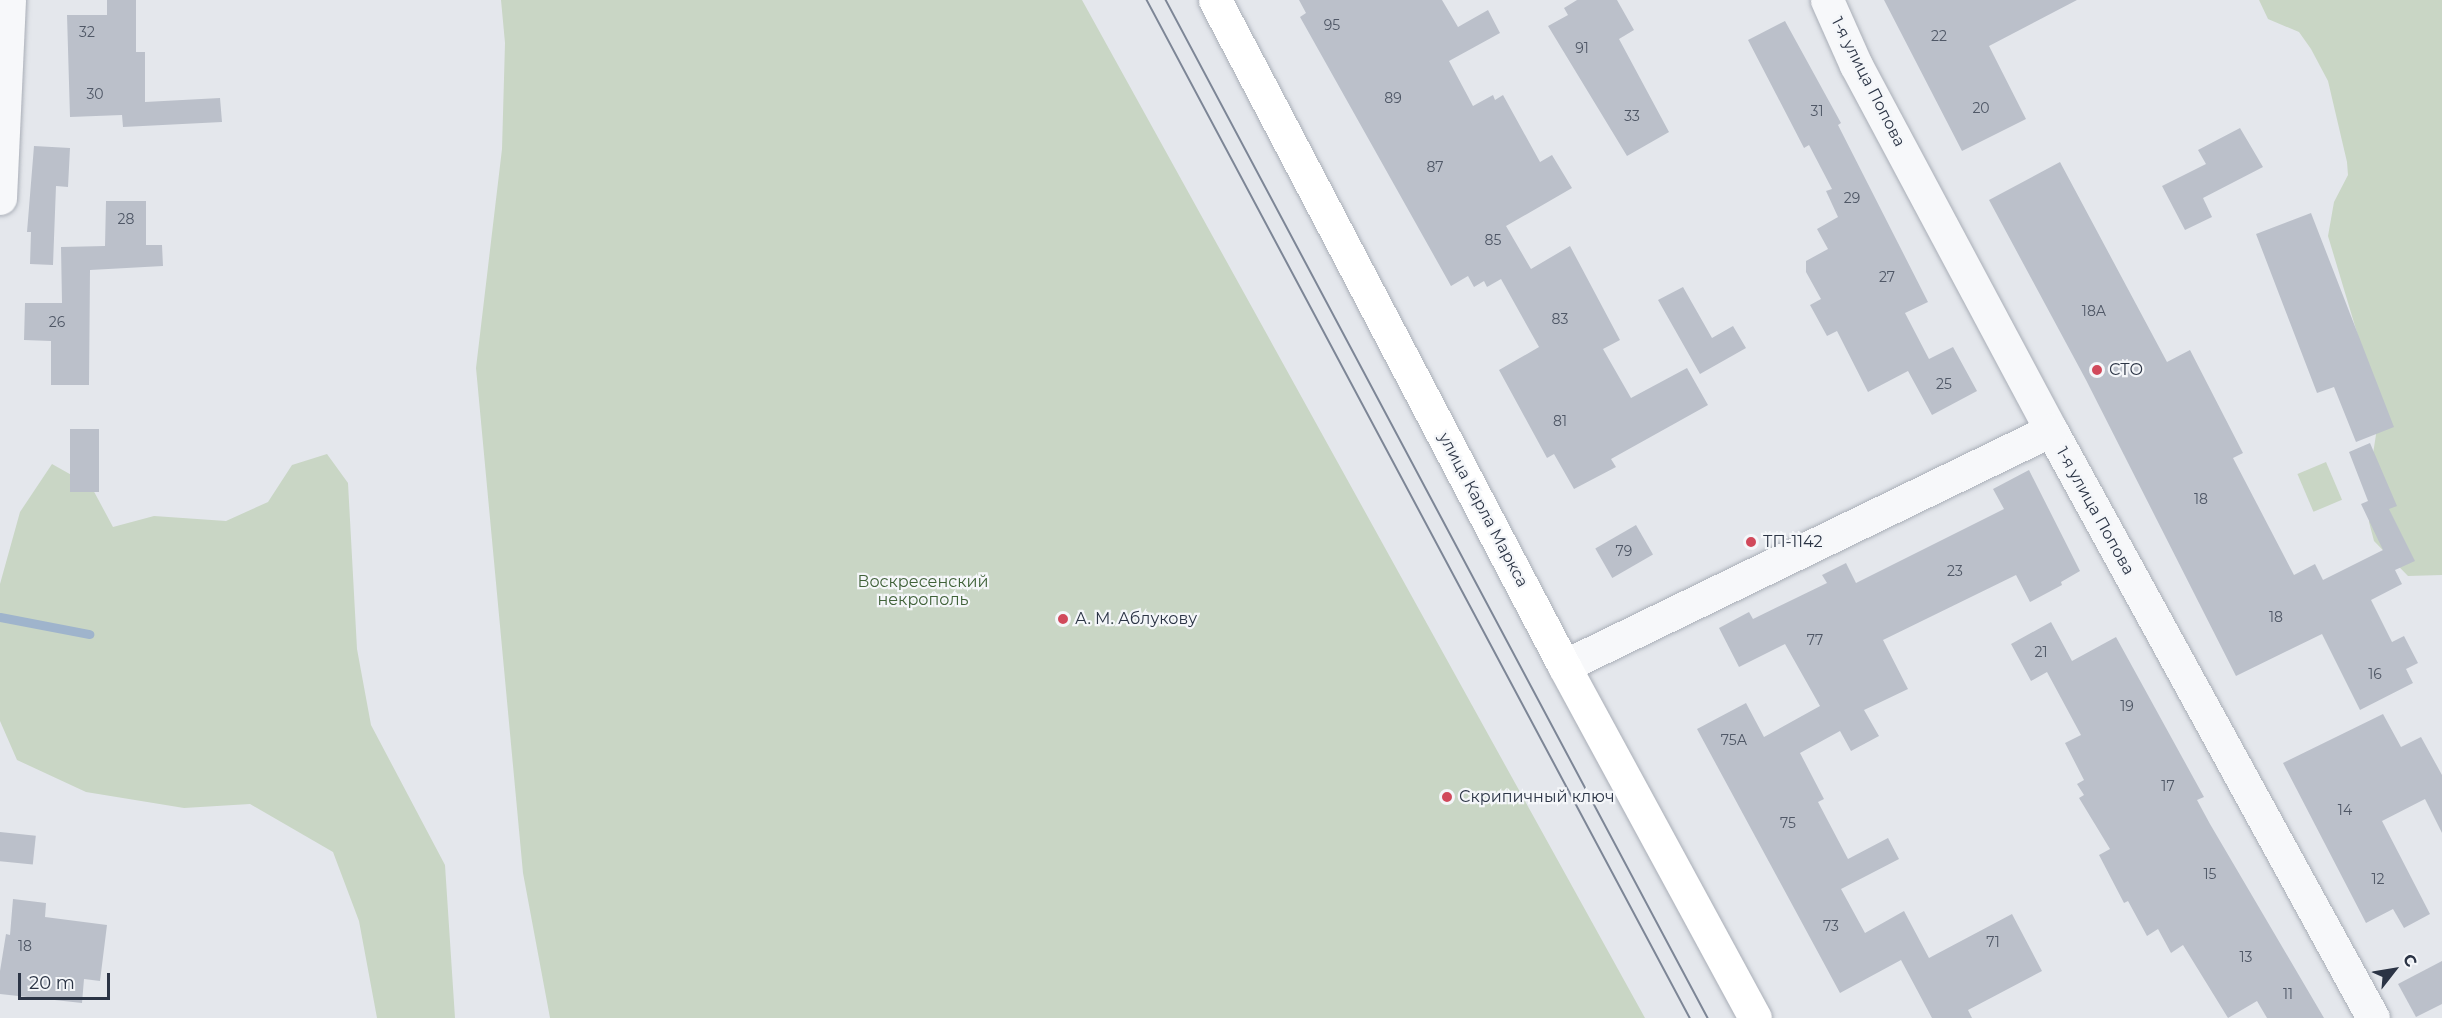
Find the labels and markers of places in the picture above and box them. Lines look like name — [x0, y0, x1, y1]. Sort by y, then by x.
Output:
place label: СТО — [2109, 360, 2143, 380]
marker: СТО — [2090, 363, 2104, 377]
place label: ТП-1142 — [1763, 532, 1823, 552]
marker: ТП-1142 — [1744, 535, 1758, 549]
place label: А. М. Аблукову — [1075, 609, 1197, 629]
marker: А. М. Аблукову — [1056, 612, 1070, 626]
place label: Скрипичный ключ — [1459, 787, 1615, 807]
marker: Скрипичный ключ — [1440, 790, 1454, 804]

